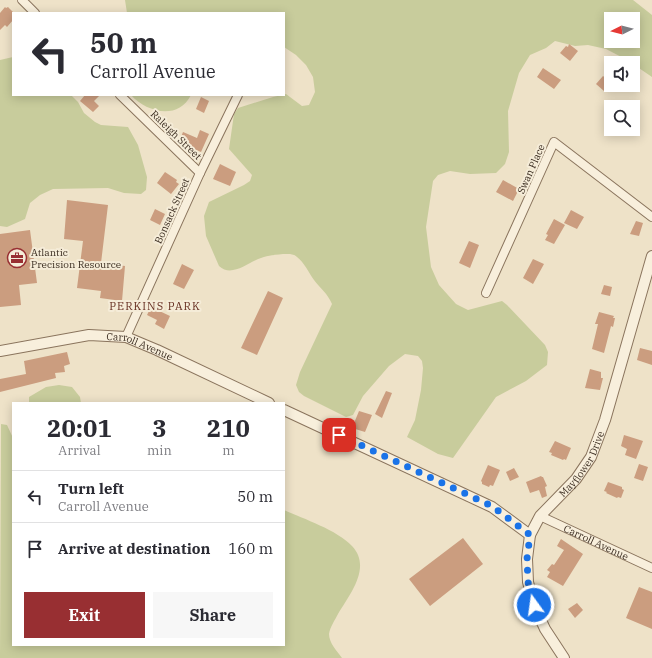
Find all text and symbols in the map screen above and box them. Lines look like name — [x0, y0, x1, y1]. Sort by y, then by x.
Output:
north arrow — [604, 12, 640, 48]
map controls — [604, 12, 640, 136]
text: 50 m — [90, 24, 157, 61]
icon: left — [24, 28, 76, 80]
button: sound — [604, 56, 640, 92]
text: Carroll Avenue — [90, 60, 216, 83]
button: search — [604, 100, 640, 136]
street label: Raleigh Street — [148, 107, 205, 163]
street label: Swan Place — [514, 142, 548, 196]
street label: Bonsack Street — [152, 176, 192, 246]
place label: Atlantic Precision Resource — [31, 246, 121, 271]
office icon: Atlantic Precision Resource — [6, 247, 28, 269]
district label: PERKINS PARK — [109, 299, 201, 313]
street label: Carroll Avenue — [106, 329, 175, 363]
text: 20:01 — [47, 412, 112, 444]
text: 3 — [152, 412, 167, 444]
text: 210 — [207, 412, 250, 444]
pin — [322, 418, 356, 452]
icon: arrive — [328, 424, 350, 446]
street label: Mayflower Drive — [556, 429, 607, 500]
text: Arrival — [58, 442, 101, 459]
text: min — [147, 442, 172, 459]
text: m — [222, 442, 235, 459]
text: Turn left — [58, 479, 124, 498]
icon: left — [24, 486, 46, 508]
text: 50 m — [237, 487, 273, 506]
text: Carroll Avenue — [58, 498, 149, 515]
street label: Carroll Avenue — [562, 521, 631, 563]
icon: arrive — [24, 538, 46, 560]
text: Arrive at destination — [58, 539, 210, 558]
text: 160 m — [228, 539, 273, 558]
position arrow — [513, 584, 555, 626]
button: Exit — [24, 592, 145, 638]
button: Share — [153, 592, 273, 638]

